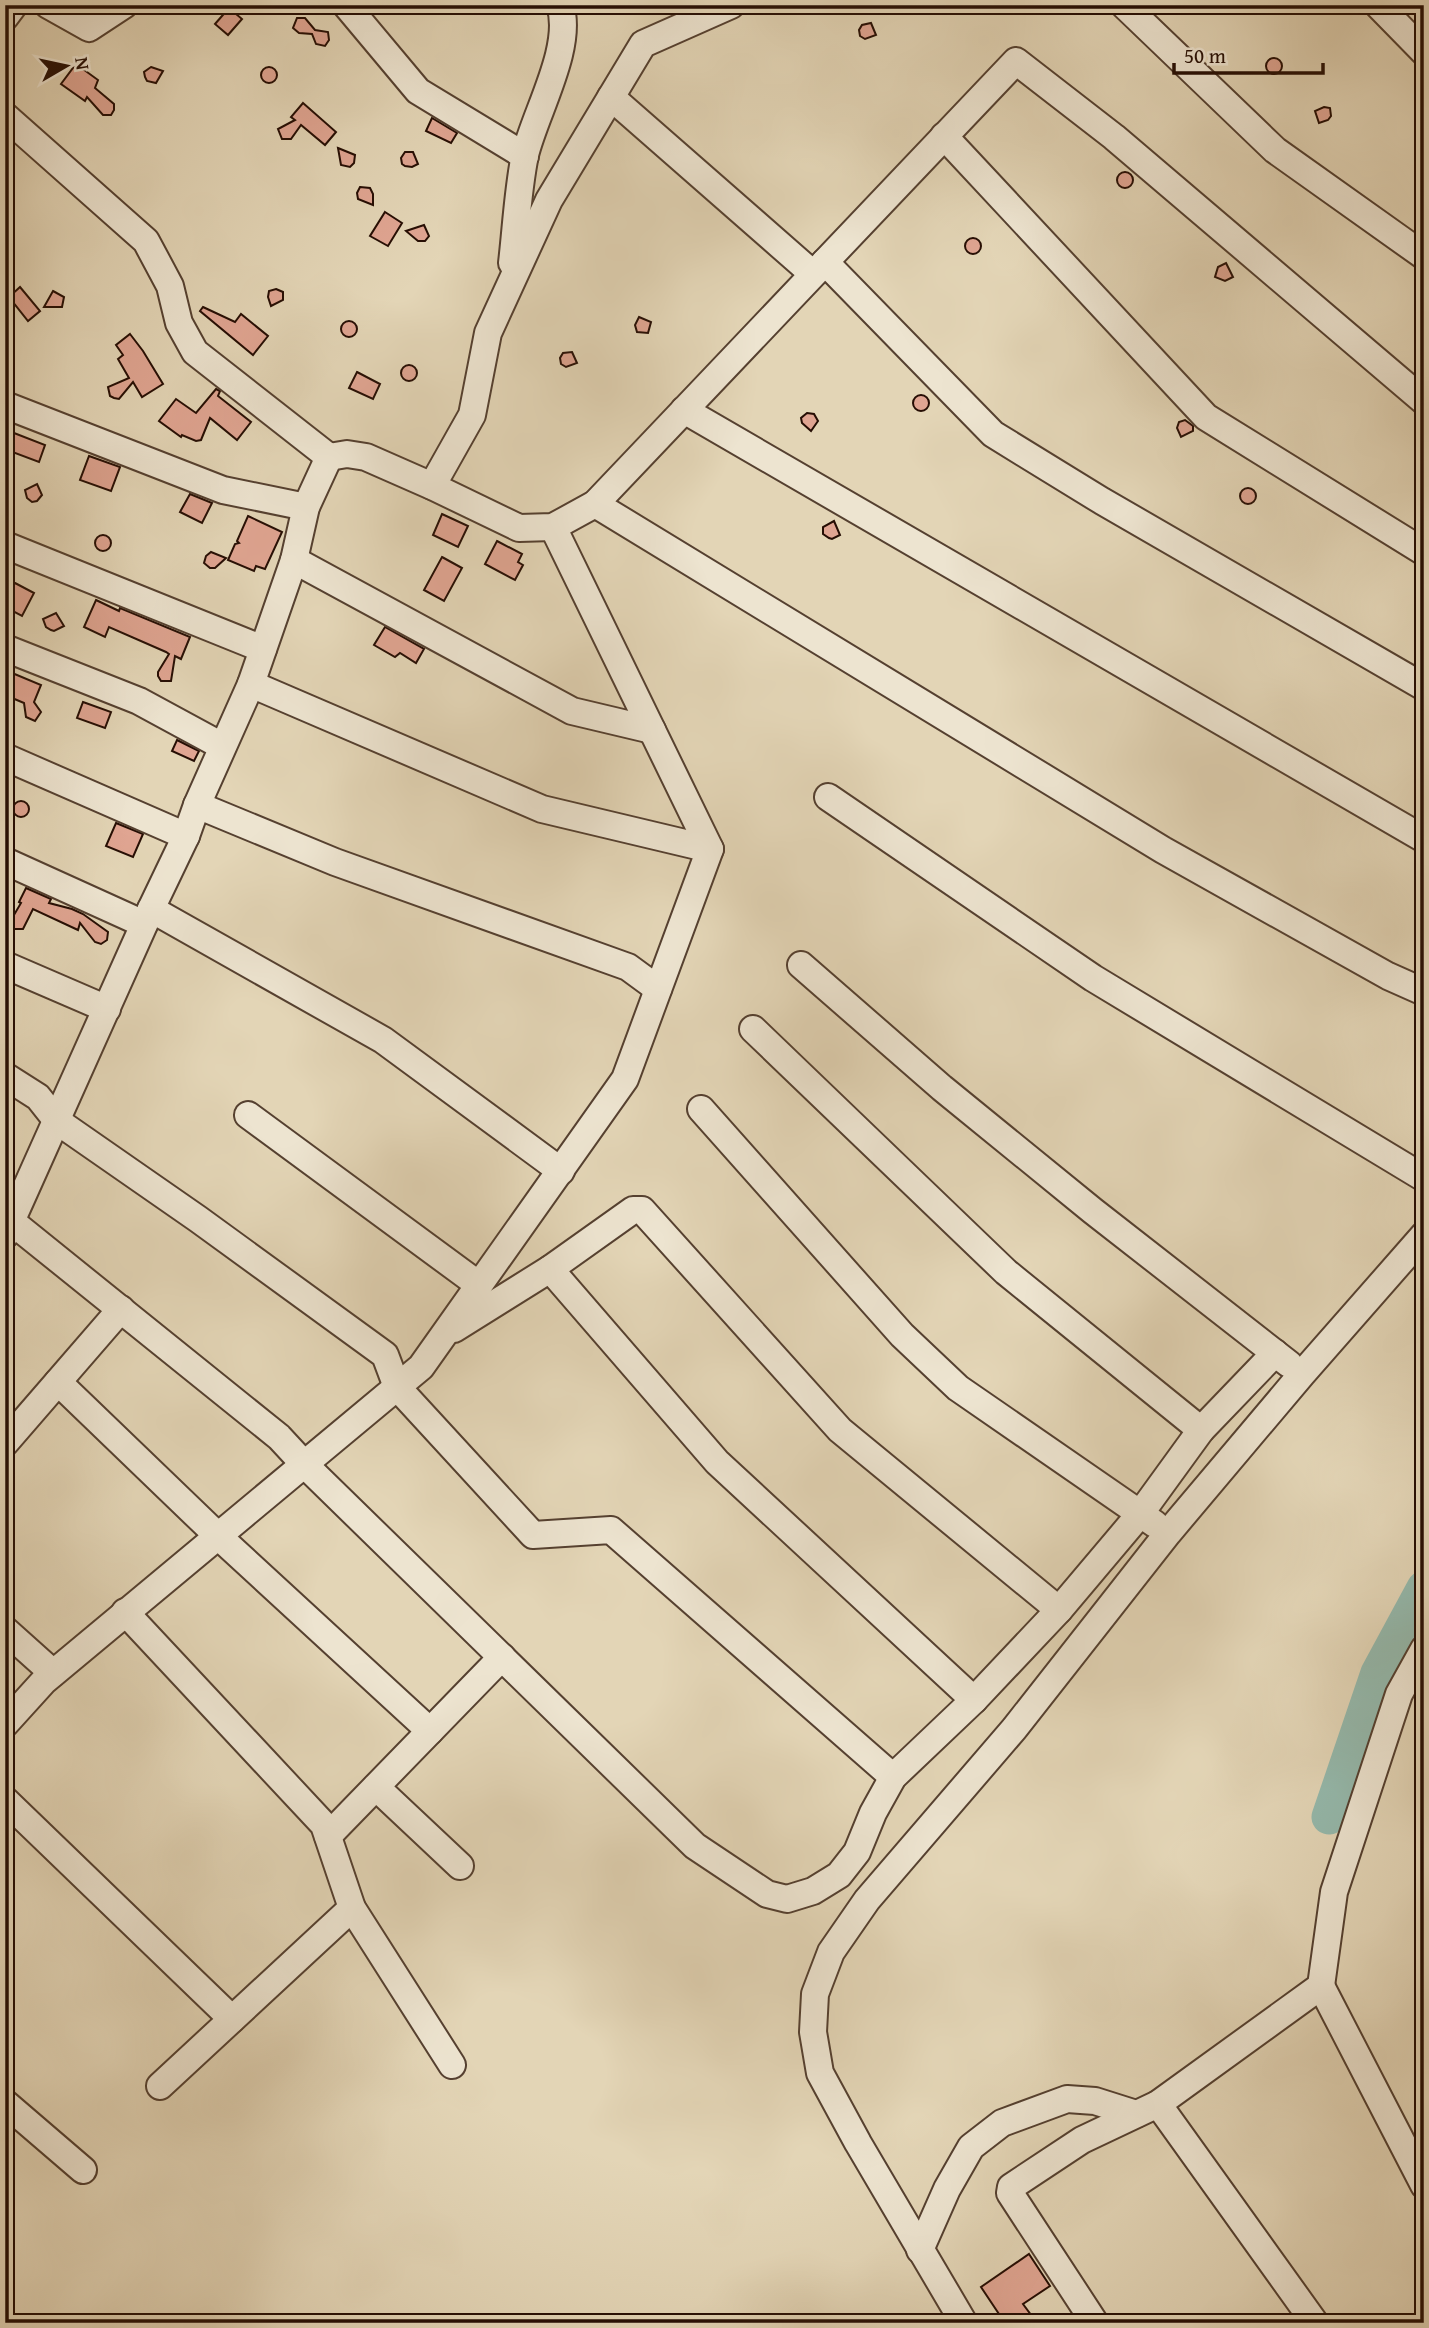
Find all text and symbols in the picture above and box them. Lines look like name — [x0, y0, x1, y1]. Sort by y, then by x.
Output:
north arrow — [32, 32, 102, 102]
scale bar — [1174, 32, 1322, 76]
text: 50 m — [1184, 40, 1226, 71]
text: N — [68, 55, 98, 72]

